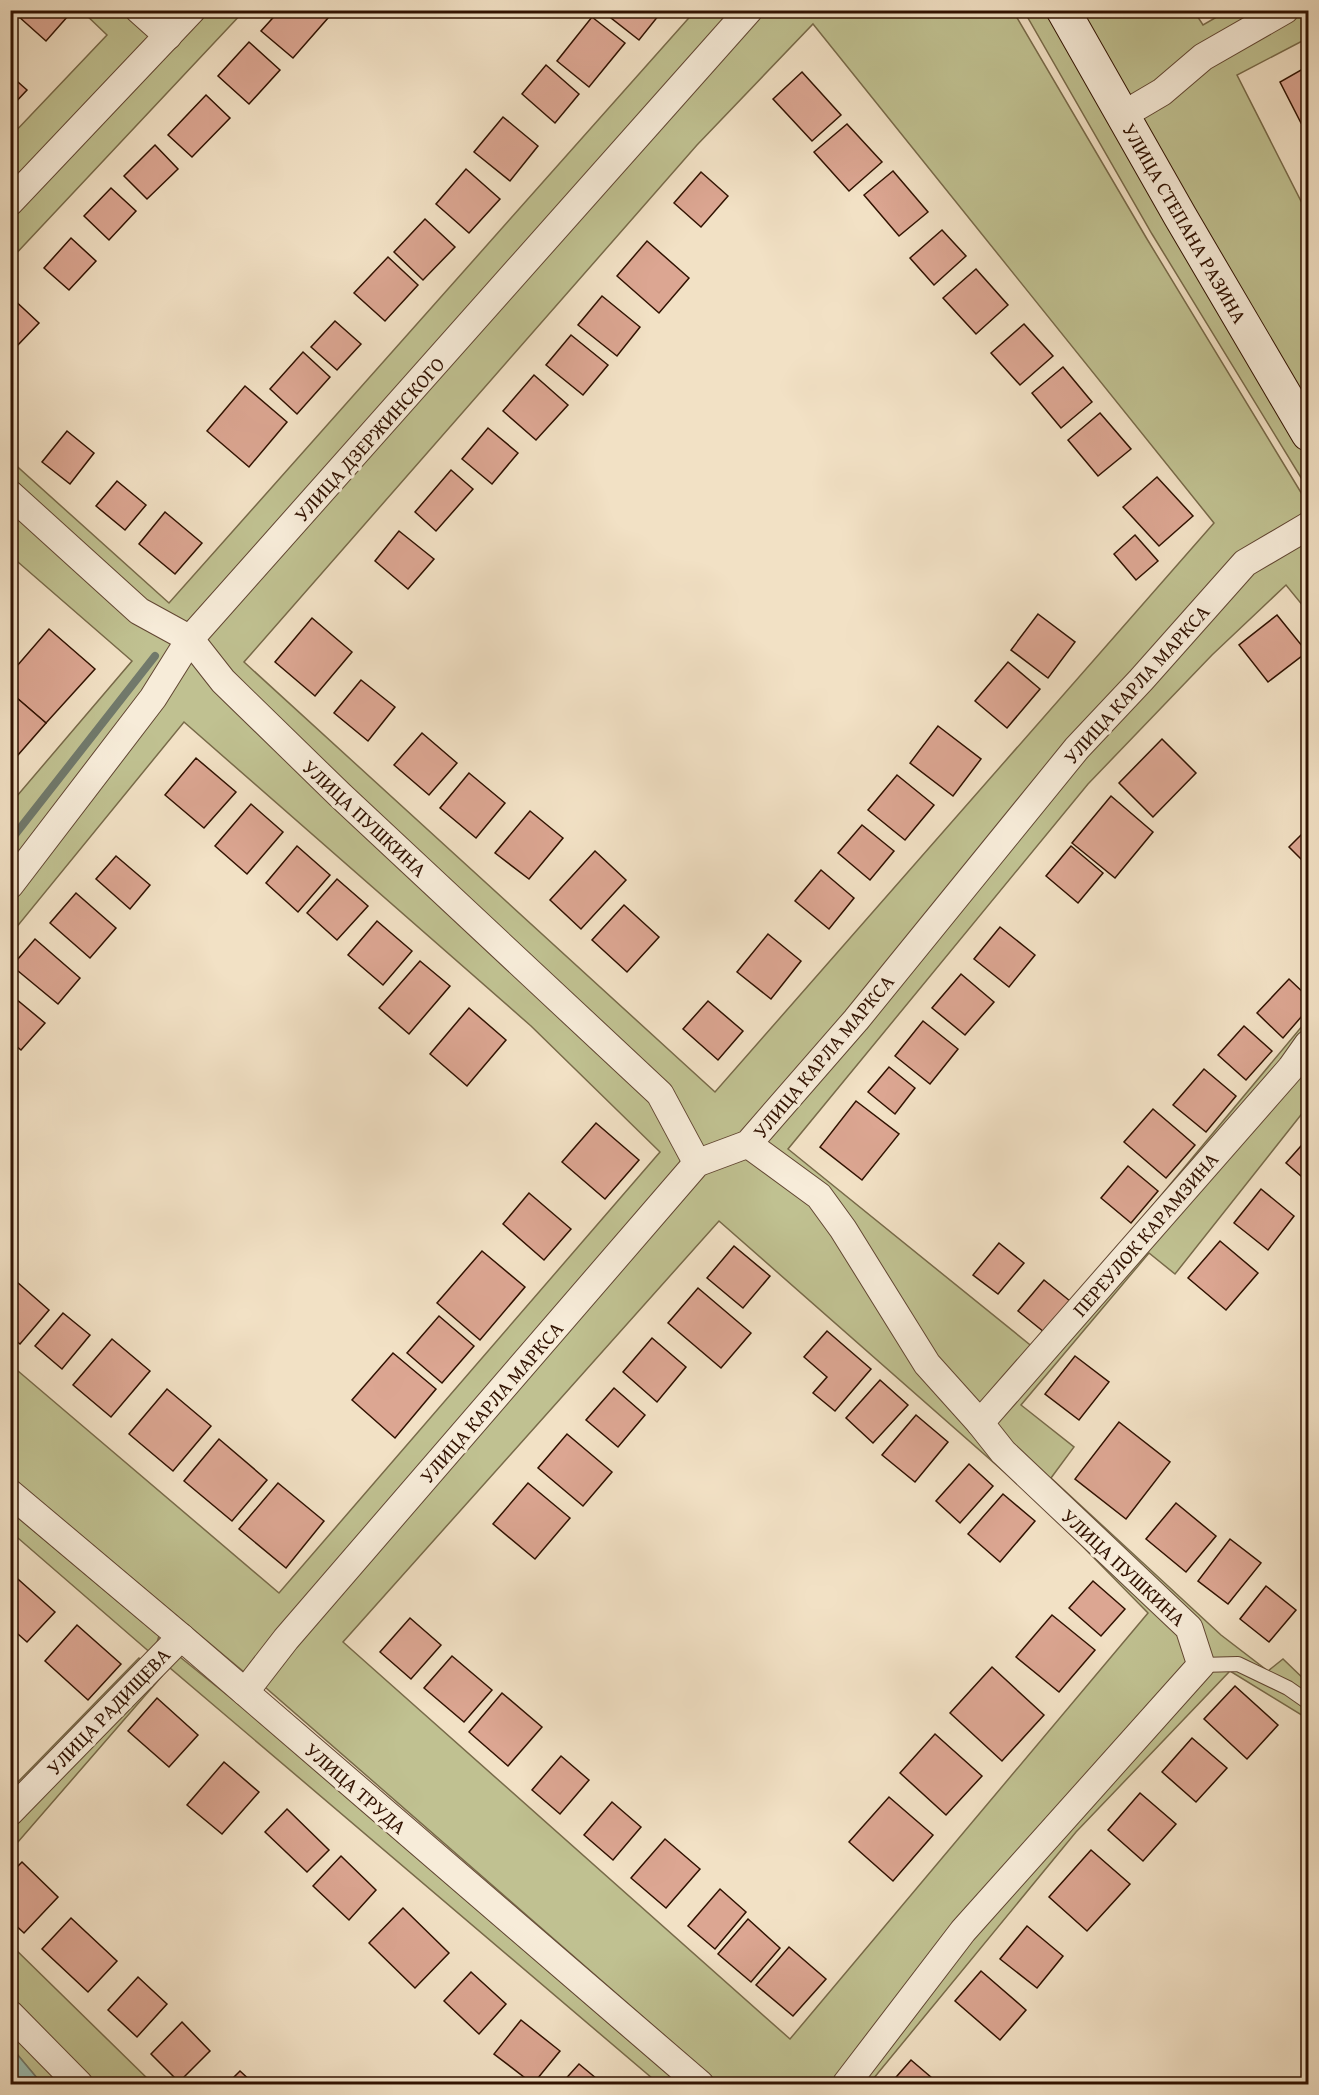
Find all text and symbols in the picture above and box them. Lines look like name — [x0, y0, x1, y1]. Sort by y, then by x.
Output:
street label: УЛИЦА СТЕПАНА РАЗИНА — [1116, 117, 1254, 329]
street label: УЛИЦА ДЗЕРЖИНСКОГО — [287, 350, 451, 528]
street label: УЛИЦА КАРЛА МАРКСА — [1056, 598, 1216, 770]
street label: УЛИЦА ПУШКИНА — [296, 753, 434, 883]
street label: УЛИЦА КАРЛА МАРКСА — [746, 968, 900, 1144]
street label: ПЕРЕУЛОК КАРАМЗИНА — [1065, 1145, 1225, 1323]
street label: УЛИЦА КАРЛА МАРКСА — [412, 1315, 570, 1489]
street label: УЛИЦА ПУШКИНА — [1055, 1502, 1193, 1632]
street label: УЛИЦА РАДИЩЕВА — [39, 1641, 177, 1781]
street label: УЛИЦА ТРУДА — [299, 1735, 413, 1841]

